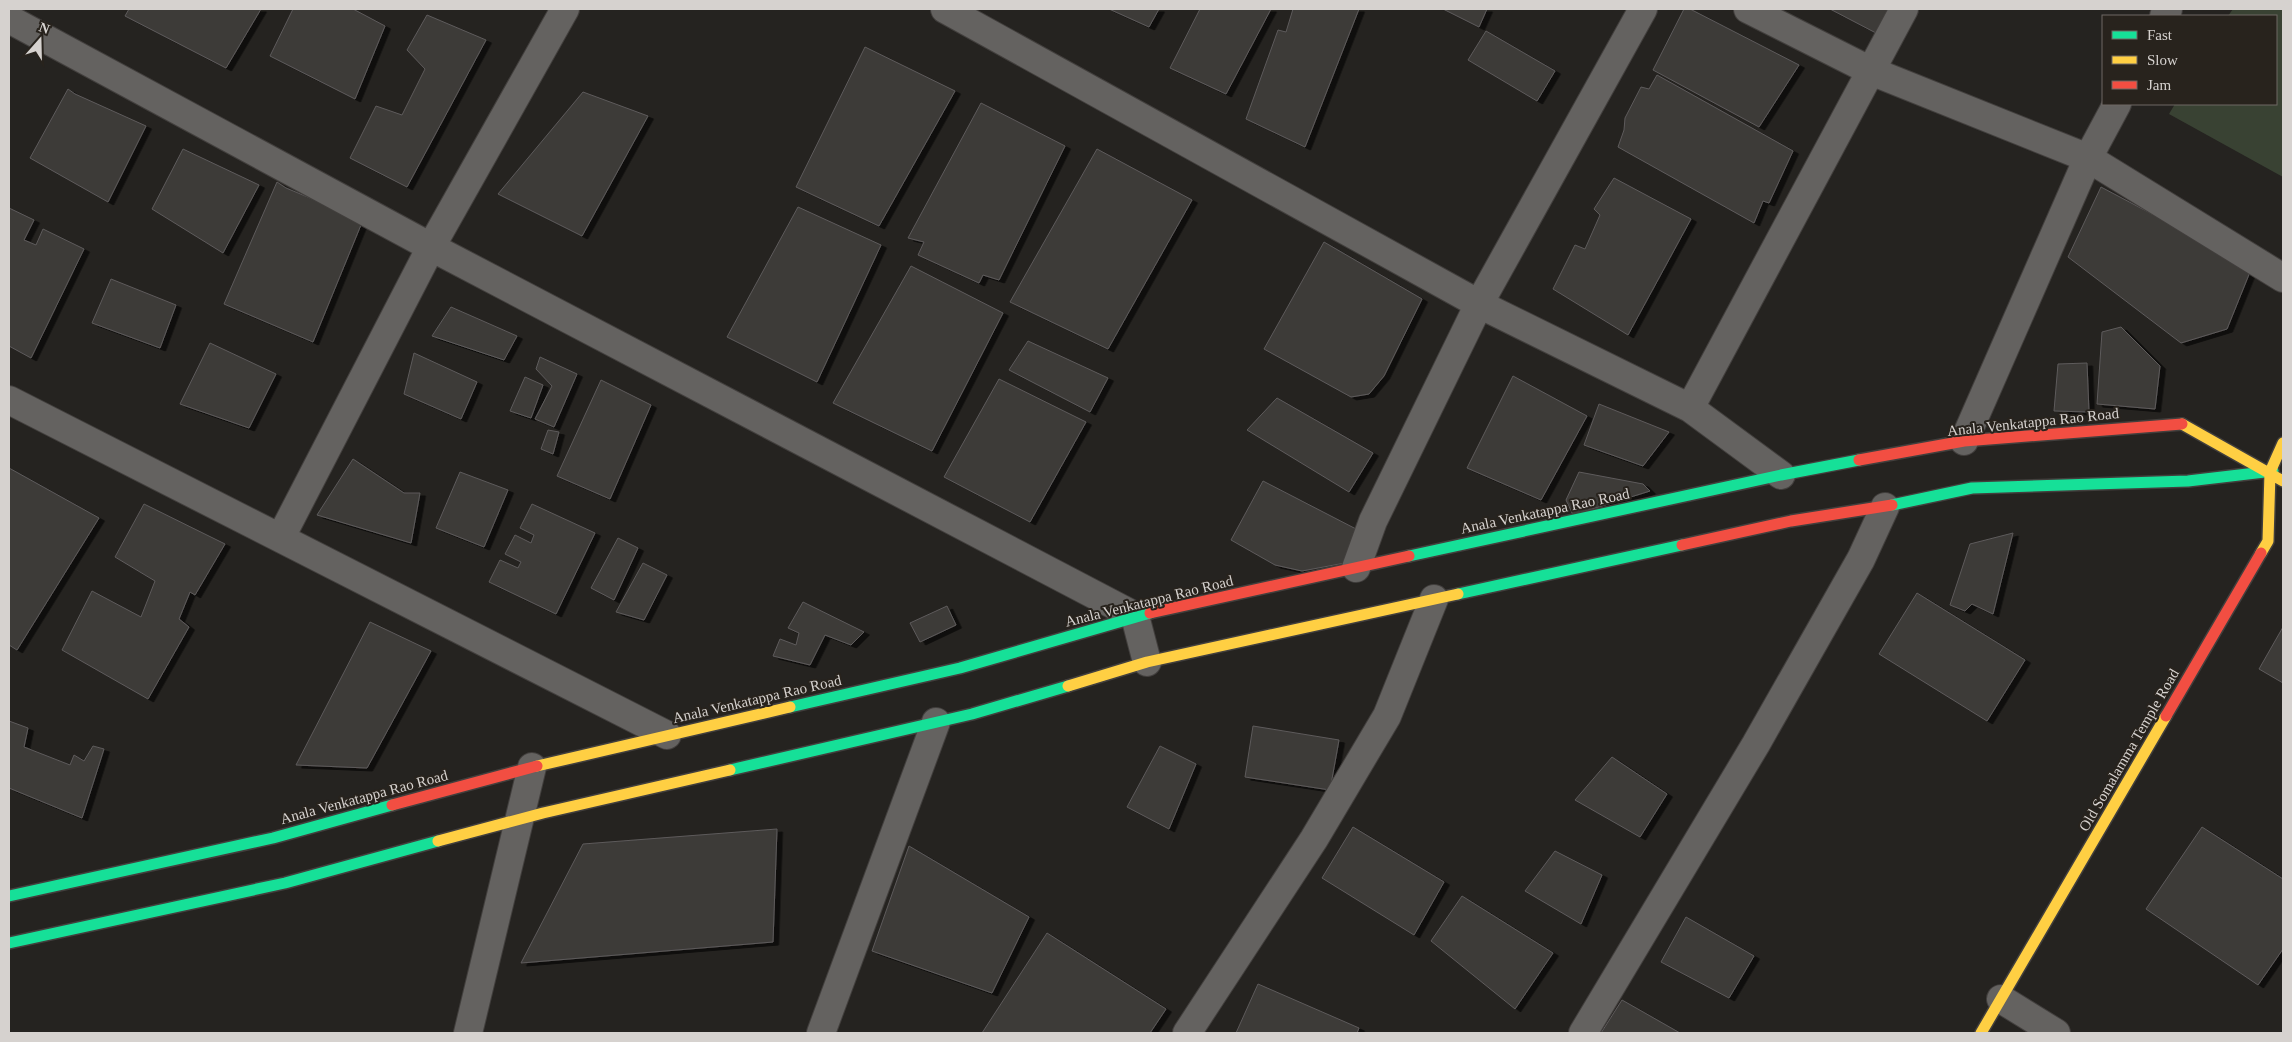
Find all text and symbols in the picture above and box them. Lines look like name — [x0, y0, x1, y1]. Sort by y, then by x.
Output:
north arrow — [15, 15, 65, 65]
legend — [2102, 15, 2277, 105]
text: N — [37, 19, 52, 37]
text: Fast — [2147, 27, 2173, 43]
text: Slow — [2147, 52, 2178, 68]
text: Jam — [2147, 77, 2171, 93]
street label: Anala Venkatappa Rao Road — [1946, 405, 2120, 439]
street label: Anala Venkatappa Rao Road — [1459, 485, 1632, 537]
street label: Anala Venkatappa Rao Road — [1063, 572, 1235, 630]
street label: Old Somalamma Temple Road — [2076, 666, 2182, 834]
street label: Anala Venkatappa Rao Road — [671, 672, 843, 726]
street label: Anala Venkatappa Rao Road — [279, 767, 450, 827]

